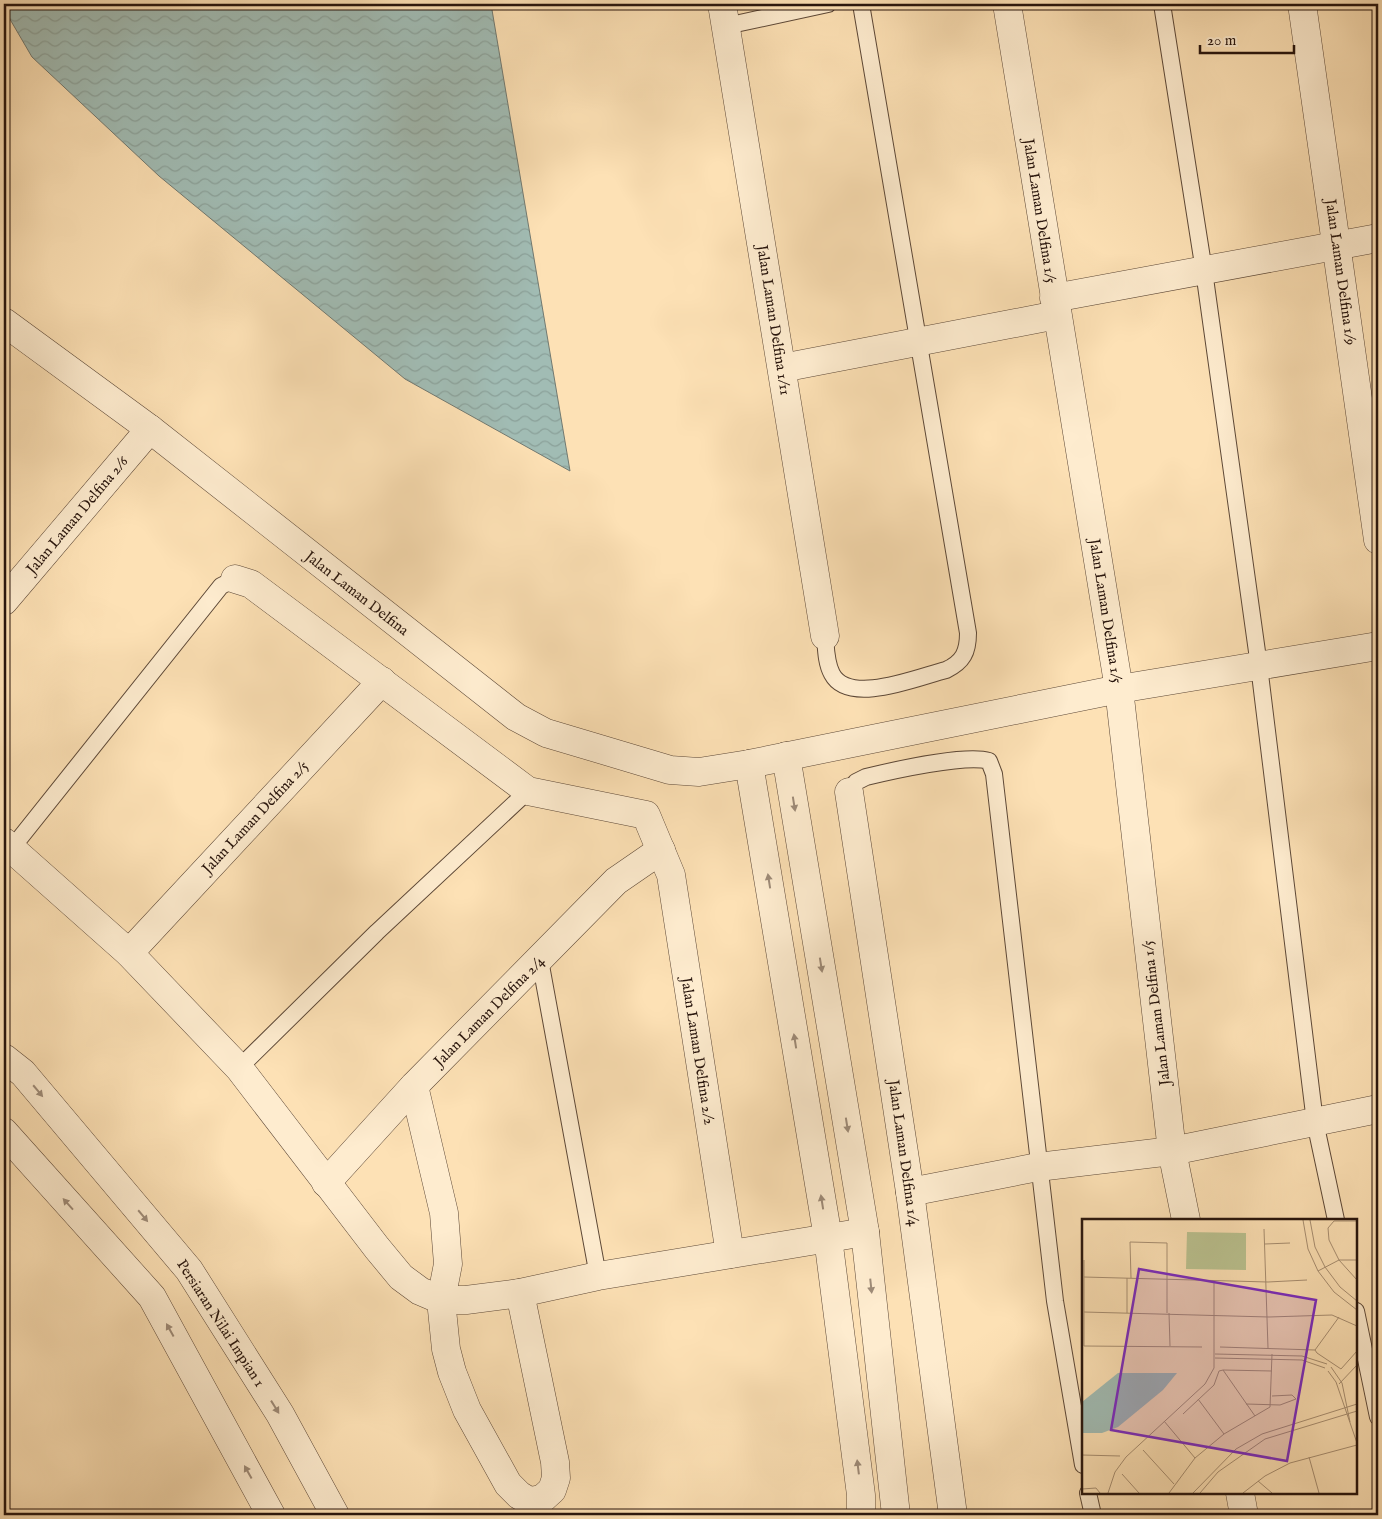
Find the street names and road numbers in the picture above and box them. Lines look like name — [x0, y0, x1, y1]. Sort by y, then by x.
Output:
street label: Jalan Laman Delfina 1/5 — [1018, 135, 1060, 285]
street label: Jalan Laman Delfina 1/9 — [1321, 196, 1360, 346]
street label: Jalan Laman Delfina 1/11 — [752, 242, 795, 397]
street label: Jalan Laman Delfina 2/6 — [21, 452, 133, 580]
street label: Jalan Laman Delfina 1/5 — [1084, 535, 1126, 685]
street label: Jalan Laman Delfina — [299, 546, 413, 640]
street label: Jalan Laman Delfina 2/5 — [197, 756, 313, 879]
street label: Jalan Laman Delfina 1/5 — [1138, 939, 1175, 1089]
street label: Jalan Laman Delfina 2/4 — [429, 951, 549, 1072]
street label: Jalan Laman Delfina 2/2 — [676, 974, 719, 1126]
street label: Jalan Laman Delfina 1/4 — [884, 1077, 923, 1228]
street label: Persiaran Nilai Impian 1 — [172, 1256, 269, 1391]

